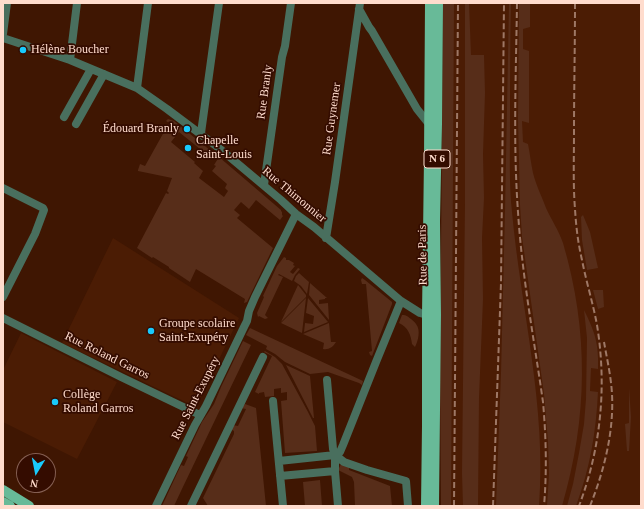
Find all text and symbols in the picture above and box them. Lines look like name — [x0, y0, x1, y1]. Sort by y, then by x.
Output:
place label: Hélène Boucher — [31, 43, 109, 57]
marker: Hélène Boucher — [18, 45, 28, 55]
street label: Rue Branly — [254, 64, 276, 120]
street label: Rue Guynemer — [320, 82, 344, 156]
place label: Édouard Branly — [103, 122, 179, 136]
marker: Édouard Branly — [182, 124, 192, 134]
place label: Chapelle Saint-Louis — [196, 134, 252, 162]
marker: Chapelle Saint-Louis — [183, 143, 193, 153]
road number: N 6 — [424, 150, 450, 168]
street label: Rue Thimonnier — [259, 164, 329, 226]
street label: Rue de Paris — [415, 225, 431, 285]
place label: Groupe scolaire Saint-Exupéry — [159, 317, 235, 345]
marker: Groupe scolaire Saint-Exupéry — [146, 326, 156, 336]
street label: Rue Roland Garros — [62, 329, 152, 383]
street label: Rue Saint-Exupéry — [169, 354, 223, 442]
place label: Collège Roland Garros — [63, 388, 133, 416]
marker: Collège Roland Garros — [50, 397, 60, 407]
north arrow — [16, 453, 56, 493]
text: N — [29, 477, 39, 490]

